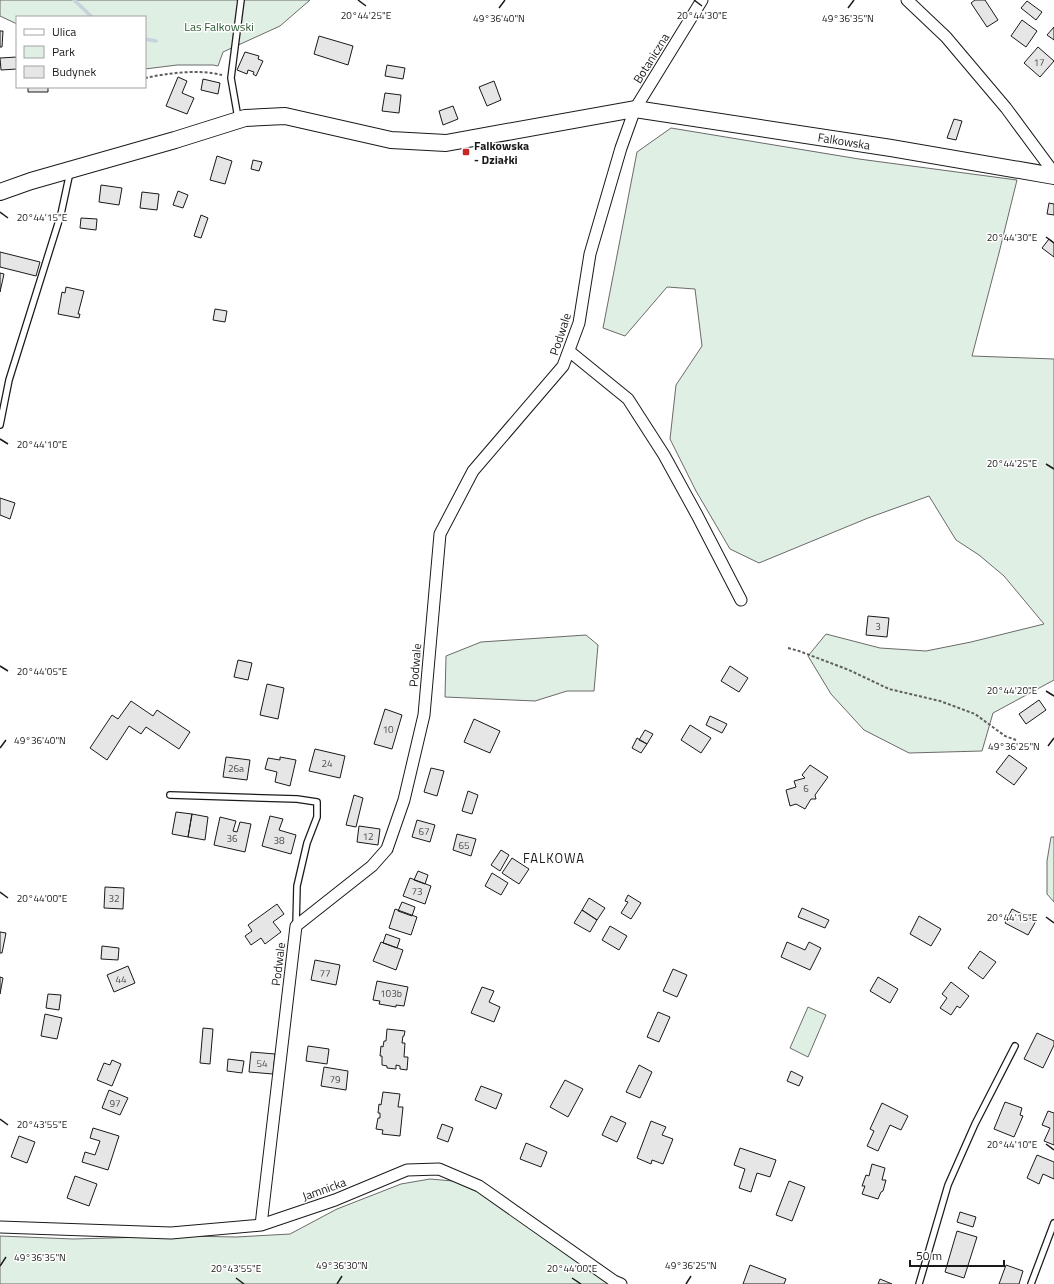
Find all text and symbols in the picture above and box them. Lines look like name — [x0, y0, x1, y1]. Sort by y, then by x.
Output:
text: 20°44'25"E — [341, 8, 392, 23]
text: 20°44'30"E — [677, 8, 728, 23]
text: 49°36'40"N — [473, 11, 525, 26]
text: 49°36'35"N — [822, 11, 874, 26]
legend — [16, 16, 146, 88]
park label: Las Falkowski — [184, 17, 254, 36]
text: Ulica — [52, 22, 76, 41]
street label: Botaniczna — [628, 29, 674, 87]
text: Park — [52, 42, 75, 61]
house number: 17 — [1033, 55, 1045, 70]
text: Budynek — [52, 62, 96, 81]
street label: Falkowska — [816, 127, 872, 155]
place label: Falkowska - Działki — [474, 136, 529, 169]
marker: Falkowska - Działki — [461, 147, 471, 157]
text: 20°44'15"E — [17, 210, 68, 225]
text: 20°44'30"E — [987, 230, 1038, 245]
street label: Podwale — [544, 310, 576, 358]
text: 20°44'10"E — [17, 437, 68, 452]
text: 20°44'25"E — [987, 456, 1038, 471]
house number: 3 — [875, 619, 881, 634]
street label: Podwale — [404, 642, 426, 688]
text: 20°44'05"E — [17, 664, 68, 679]
text: 20°44'20"E — [987, 683, 1038, 698]
house number: 10 — [382, 722, 394, 737]
text: 49°36'40"N — [14, 733, 66, 748]
text: 49°36'25"N — [988, 739, 1040, 754]
house number: 24 — [321, 756, 333, 771]
house number: 26a — [228, 761, 244, 776]
house number: 6 — [803, 781, 809, 796]
house number: 67 — [418, 824, 430, 839]
house number: 12 — [362, 829, 374, 844]
house number: 36 — [226, 831, 238, 846]
house number: 38 — [273, 833, 285, 848]
house number: 65 — [458, 838, 470, 853]
district label: FALKOWA — [523, 848, 585, 868]
house number: 73 — [411, 884, 423, 899]
text: 20°44'00"E — [17, 891, 68, 906]
house number: 32 — [108, 891, 120, 906]
text: 20°44'15"E — [987, 910, 1038, 925]
street label: Podwale — [266, 941, 290, 987]
house number: 77 — [319, 966, 331, 981]
house number: 44 — [115, 972, 127, 987]
house number: 103b — [380, 986, 402, 1001]
house number: 54 — [256, 1056, 268, 1071]
house number: 79 — [329, 1072, 341, 1087]
house number: 97 — [109, 1096, 121, 1111]
text: 20°43'55"E — [17, 1117, 68, 1132]
text: 20°44'10"E — [987, 1137, 1038, 1152]
street label: Jamnicka — [299, 1172, 349, 1206]
scale bar — [910, 1242, 1004, 1268]
text: 50 m — [916, 1246, 942, 1265]
text: 49°36'35"N — [14, 1250, 66, 1265]
text: 49°36'30"N — [316, 1258, 368, 1273]
text: 49°36'25"N — [665, 1258, 717, 1273]
text: 20°43'55"E — [211, 1261, 262, 1276]
text: 20°44'00"E — [547, 1261, 598, 1276]

